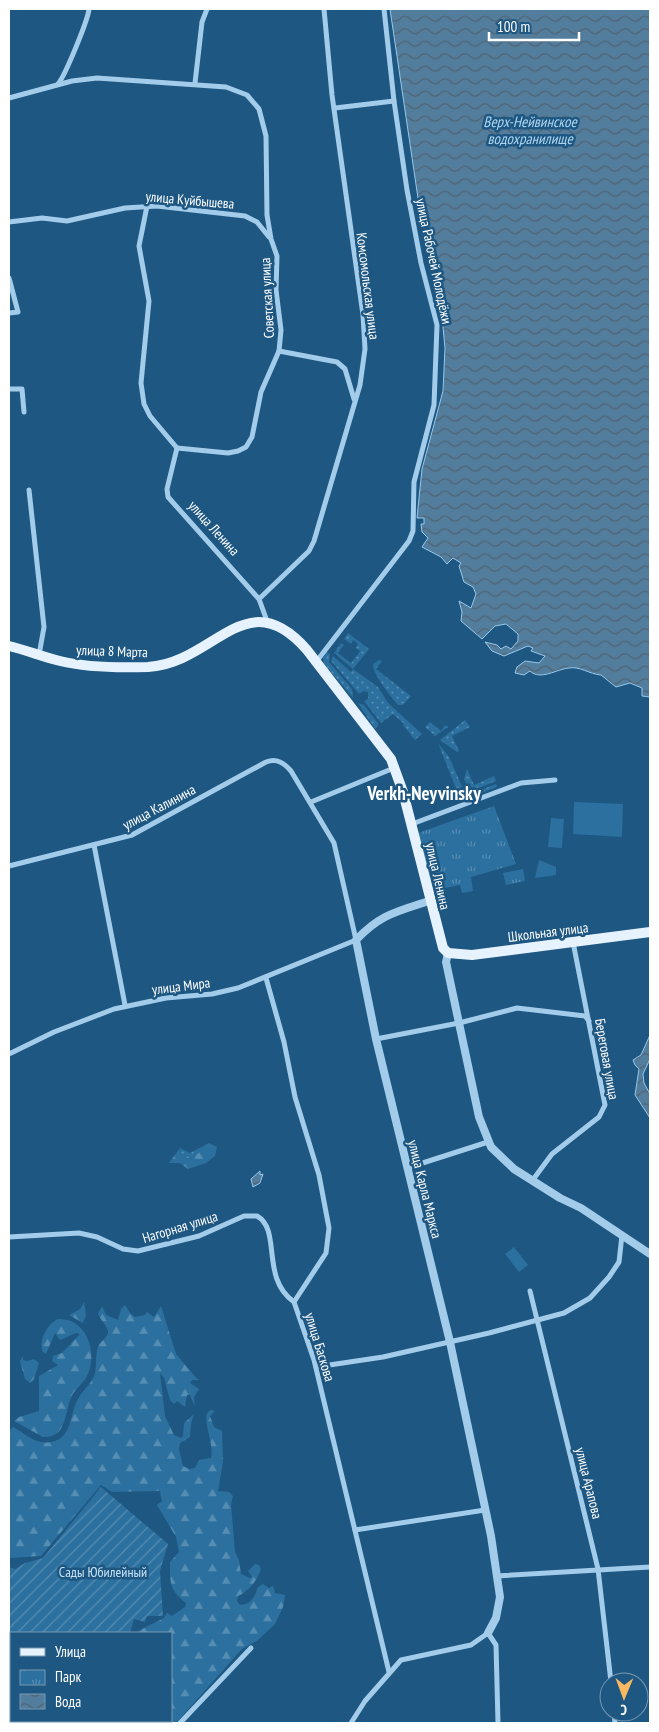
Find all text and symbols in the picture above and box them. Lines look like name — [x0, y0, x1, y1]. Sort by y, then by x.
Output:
scale bar — [489, 10, 579, 42]
text: 100 m — [497, 17, 530, 36]
water label: Верх-Нейвинское водохранилище — [483, 112, 577, 148]
street label: улица Куйбышева — [145, 187, 235, 213]
street label: улица Рабочей Молодёжи — [412, 197, 456, 325]
street label: Комсомольская улица — [353, 231, 383, 341]
street label: Советская улица — [256, 257, 278, 339]
street label: улица Ленина — [184, 497, 244, 559]
street label: улица 8 Марта — [76, 641, 148, 661]
street label: улица Калинина — [119, 780, 199, 834]
district label: Verkh-Neyvinsky — [366, 781, 481, 805]
street label: улица Ленина — [422, 841, 454, 911]
street label: Школьная улица — [507, 918, 589, 946]
street label: улица Мира — [151, 974, 211, 998]
street label: Береговая улица — [591, 1017, 623, 1101]
street label: улица Карла Маркса — [404, 1138, 446, 1240]
street label: Нагорная улица — [140, 1207, 220, 1247]
street label: улица Баскова — [301, 1310, 339, 1384]
street label: улица Арапова — [571, 1445, 607, 1521]
park label: Сады Юбилейный — [59, 1563, 147, 1581]
legend — [10, 1632, 172, 1722]
text: Улица — [55, 1642, 86, 1661]
text: Парк — [55, 1667, 81, 1686]
north arrow — [599, 1672, 649, 1722]
text: Вода — [55, 1692, 81, 1711]
text: С — [620, 1701, 627, 1719]

